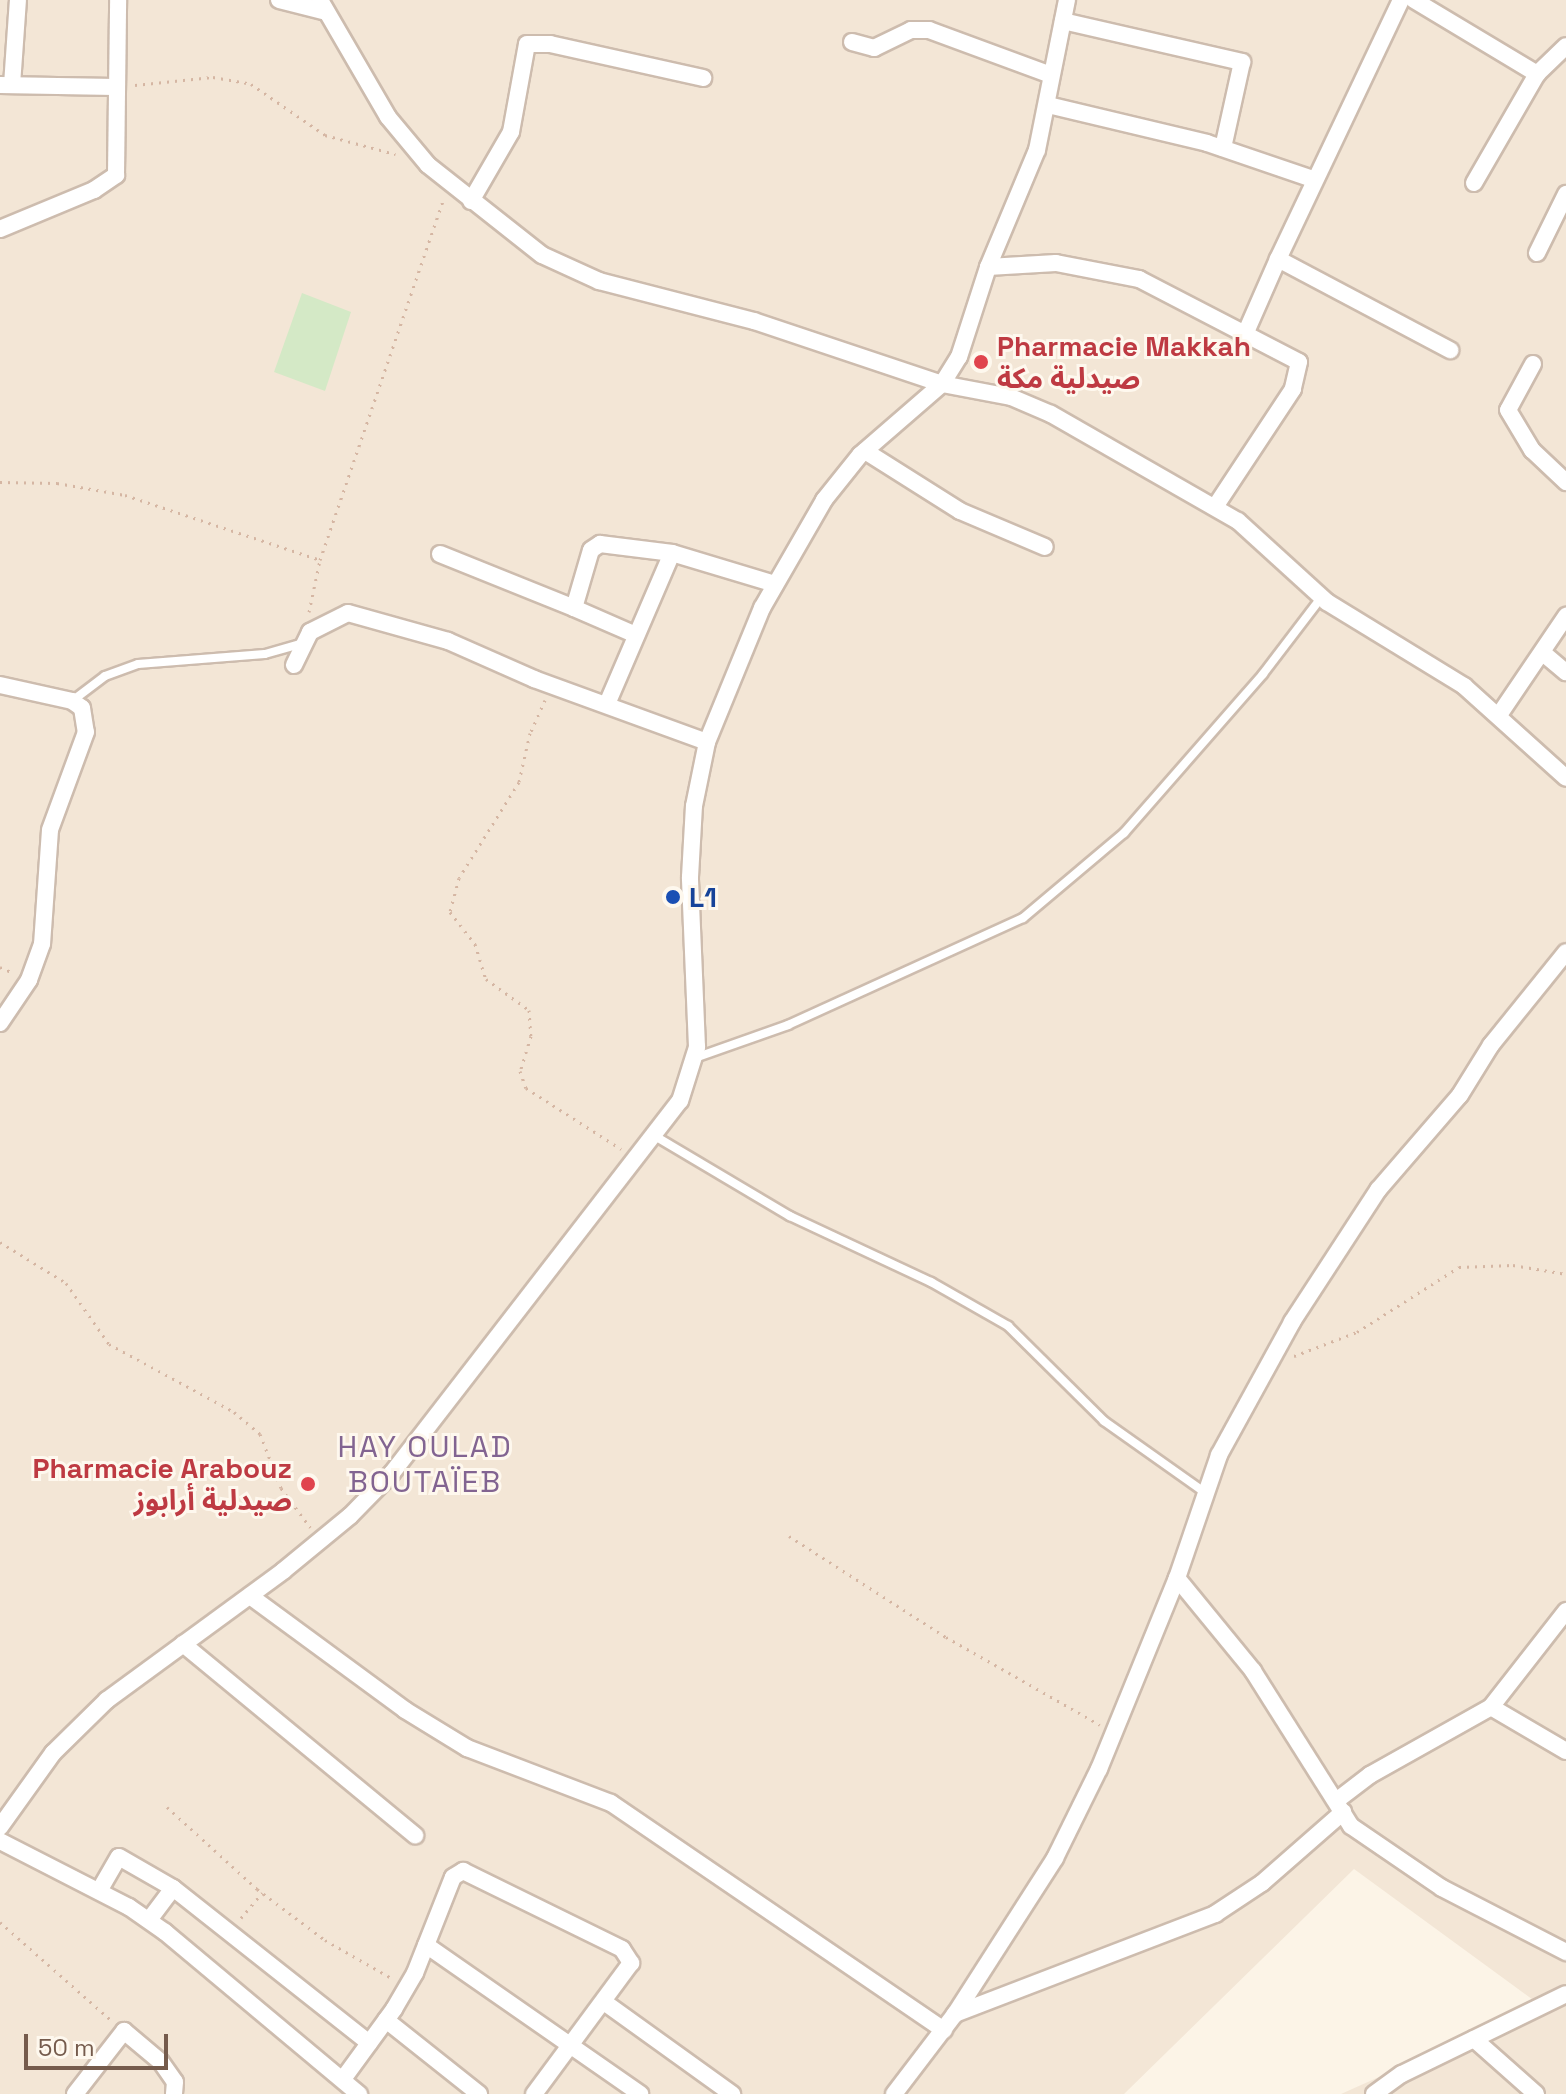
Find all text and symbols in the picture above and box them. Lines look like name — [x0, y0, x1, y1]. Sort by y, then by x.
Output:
place label: Pharmacie Makkah صيدلية مكة — [997, 329, 1251, 395]
marker: Pharmacie Makkah صيدلية مكة — [972, 353, 990, 371]
place label: L1 — [689, 880, 717, 914]
marker: L1 — [664, 888, 682, 906]
district label: HAY OULAD BOUTAÏEB — [337, 1429, 513, 1500]
place label: Pharmacie Arabouz صيدلية أرابوز — [32, 1451, 292, 1517]
marker: Pharmacie Arabouz صيدلية أرابوز — [299, 1475, 317, 1493]
scale bar — [28, 2018, 172, 2068]
text: 50 m — [38, 2032, 95, 2063]

